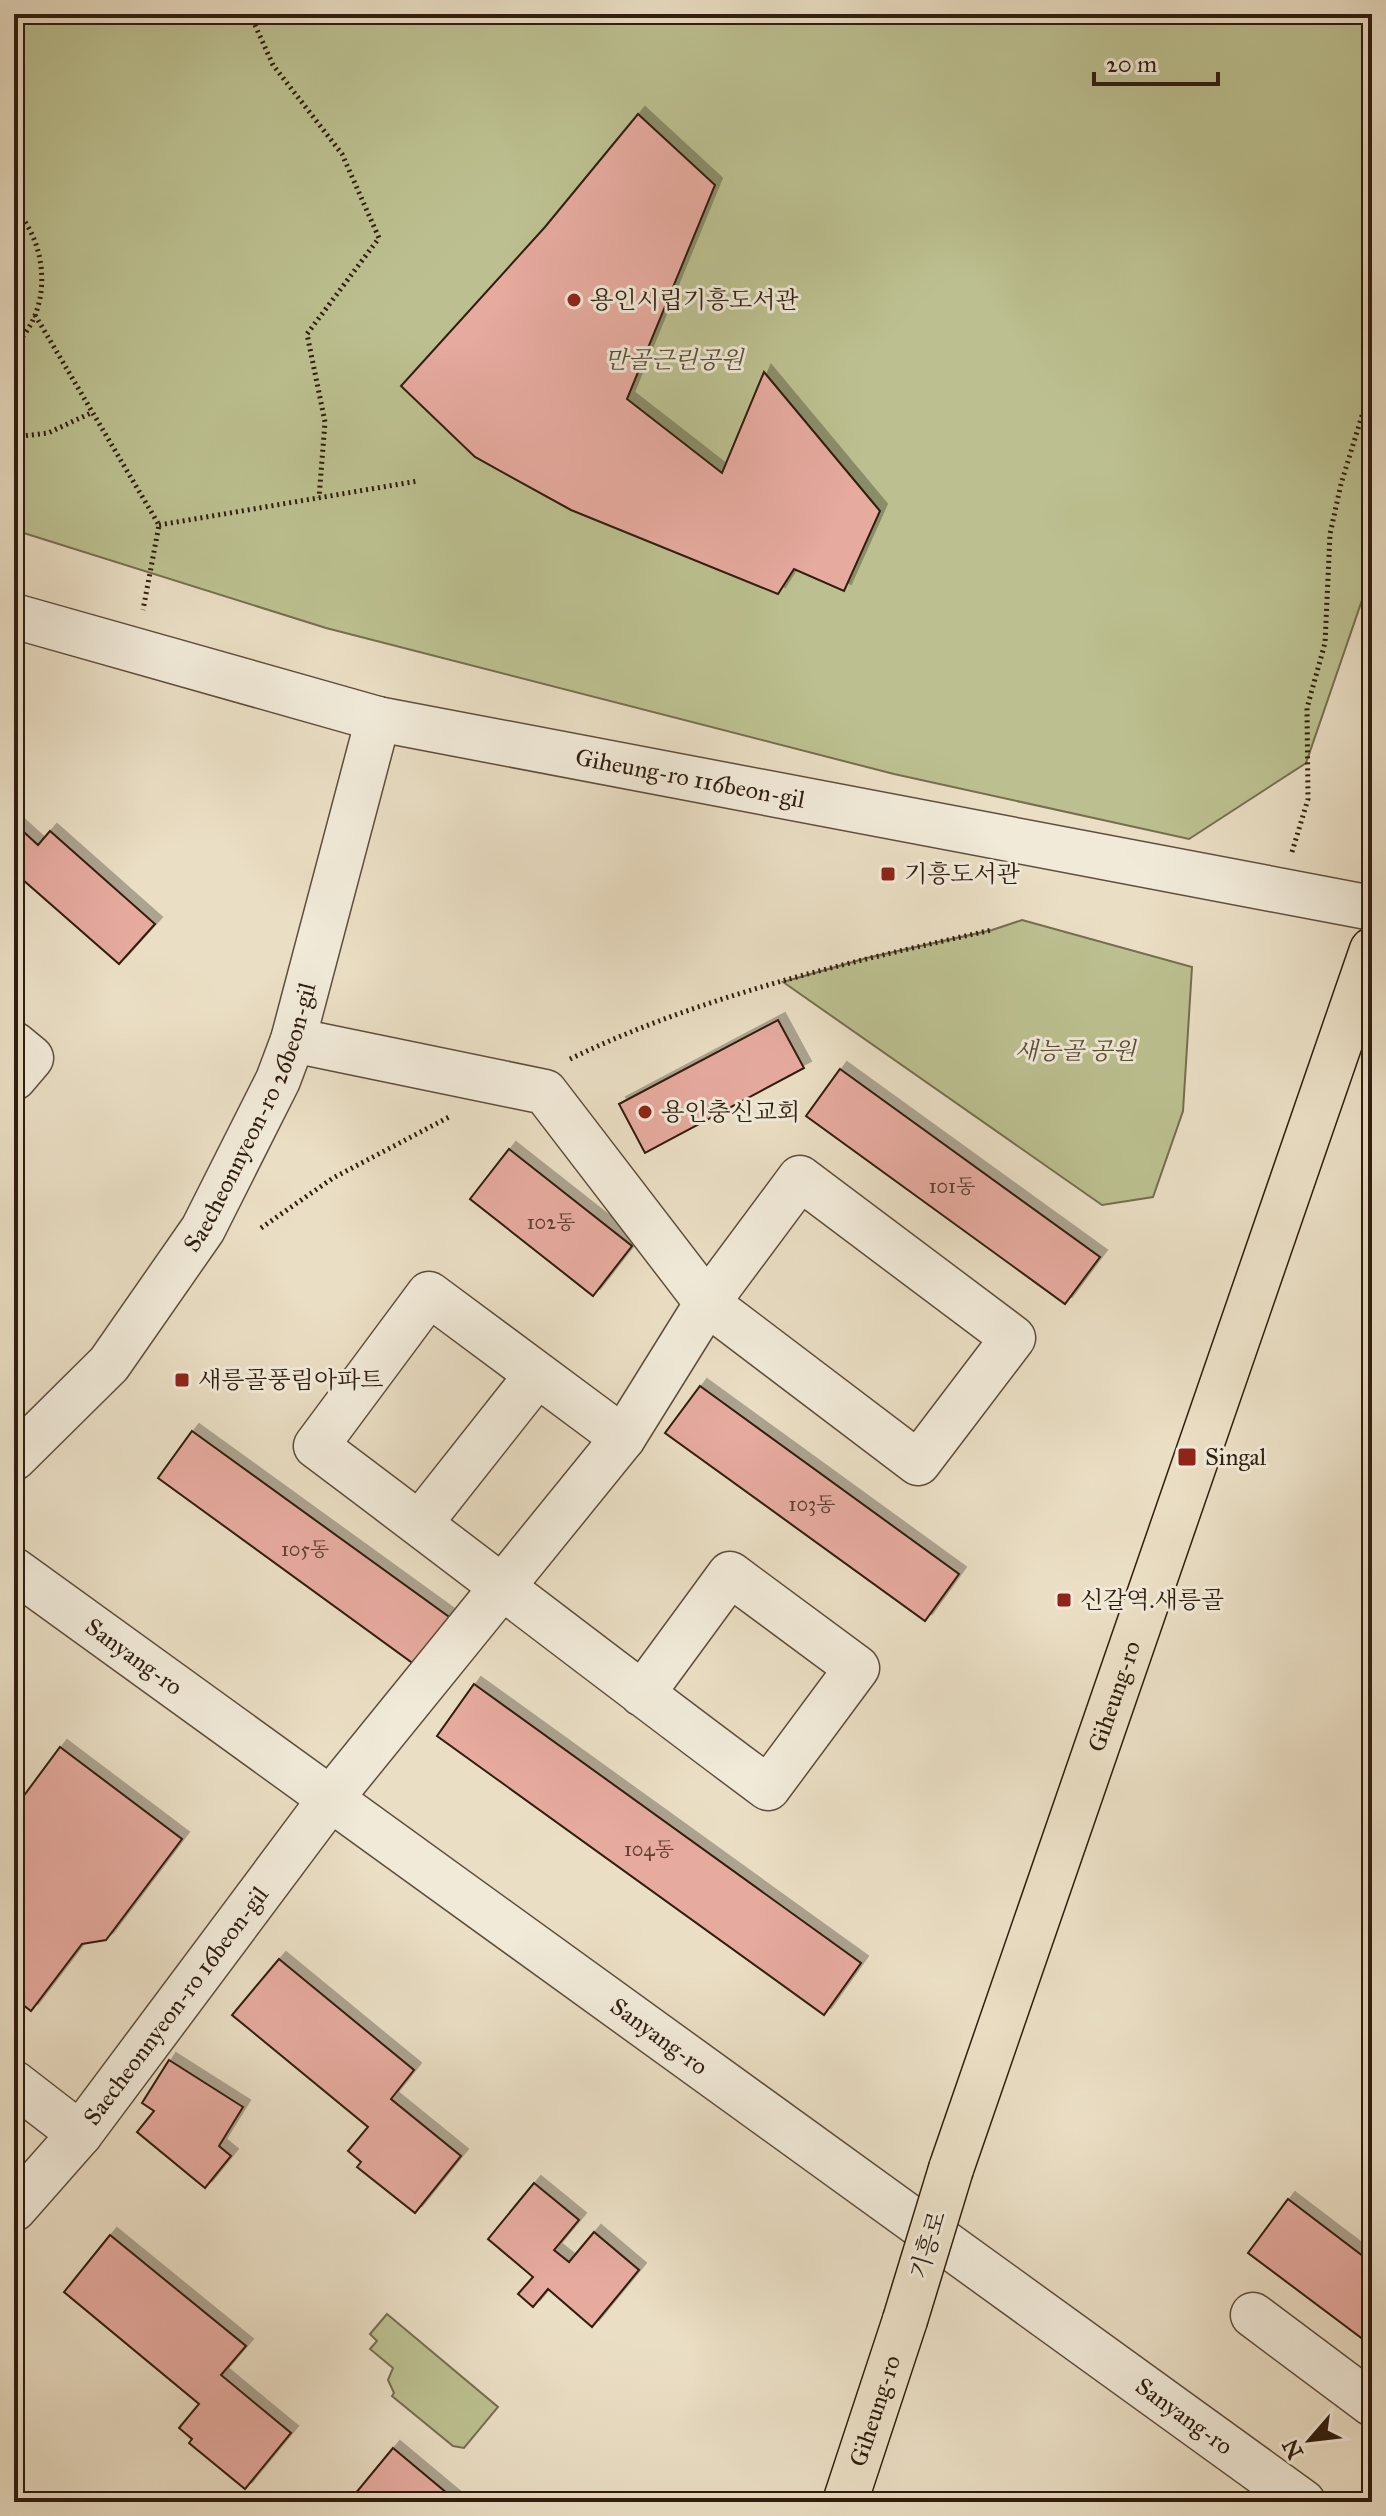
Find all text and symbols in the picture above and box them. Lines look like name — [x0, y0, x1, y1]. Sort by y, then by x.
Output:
scale bar — [1094, 36, 1218, 86]
text: 20 m — [1106, 49, 1157, 79]
place label: 용인시립기흥도서관 — [590, 285, 799, 315]
marker: 용인시립기흥도서관 — [565, 291, 583, 309]
park label: 만골근린공원 — [604, 345, 745, 375]
street label: Giheung-ro 116beon-gil — [573, 742, 808, 815]
place label: 기흥도서관 — [904, 859, 1020, 889]
marker: 기흥도서관 — [879, 865, 897, 883]
street label: Saecheonnyeon-ro 26beon-gil — [177, 979, 323, 1258]
park label: 새능골 공원 — [1014, 1036, 1137, 1066]
place label: 용인충신교회 — [661, 1097, 800, 1127]
marker: 용인충신교회 — [636, 1103, 654, 1121]
house number: 101동 — [929, 1174, 975, 1198]
house number: 102동 — [527, 1210, 575, 1234]
place label: 새릉골풍림아파트 — [198, 1365, 383, 1395]
marker: 새릉골풍림아파트 — [173, 1371, 191, 1389]
place label: Singal — [1205, 1442, 1267, 1472]
marker: Singal — [1176, 1446, 1198, 1468]
house number: 103동 — [789, 1492, 835, 1516]
house number: 105동 — [281, 1537, 329, 1561]
place label: 신갈역.새릉골 — [1080, 1585, 1224, 1615]
marker: 신갈역.새릉골 — [1055, 1591, 1073, 1609]
street label: Sanyang-ro — [79, 1611, 189, 1702]
street label: Giheung-ro — [1081, 1637, 1147, 1756]
house number: 104동 — [624, 1837, 674, 1861]
street label: Saecheonnyeon-ro 16beon-gil — [77, 1880, 275, 2131]
street label: Sanyang-ro — [604, 1991, 714, 2082]
street label: 기흥로 — [903, 2207, 953, 2283]
street label: Giheung-ro — [843, 2351, 907, 2470]
street label: Sanyang-ro — [1130, 2371, 1239, 2461]
north arrow — [1270, 2400, 1350, 2480]
text: N — [1276, 2434, 1309, 2464]

